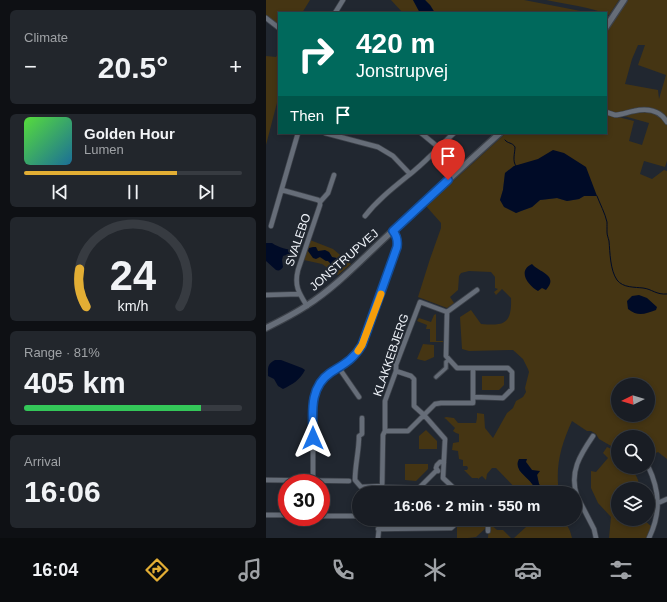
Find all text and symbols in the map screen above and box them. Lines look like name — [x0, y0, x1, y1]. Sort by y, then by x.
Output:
icon: right — [290, 28, 342, 80]
text: 420 m — [356, 28, 435, 59]
text: Climate — [24, 30, 68, 45]
text: 20.5° — [98, 51, 168, 84]
text: − — [24, 54, 37, 79]
text: + — [229, 54, 242, 79]
text: Jonstrupvej — [356, 61, 448, 81]
icon: arrive — [332, 104, 354, 126]
text: Then — [290, 107, 324, 124]
text: Golden Hour — [84, 125, 175, 142]
pin — [431, 139, 465, 180]
text: Lumen — [84, 142, 124, 157]
icon: arrive — [437, 145, 459, 167]
icon: previous — [49, 181, 71, 203]
icon: pause — [122, 181, 144, 203]
icon: next — [195, 181, 217, 203]
street label: SVALEBO — [282, 212, 314, 268]
street label: JONSTRUPVEJ — [307, 226, 381, 294]
text: 24 — [110, 252, 156, 299]
text: km/h — [118, 298, 149, 314]
street label: KLAKKEBJERG — [370, 312, 412, 398]
text: Range · 81% — [24, 345, 100, 360]
text: 405 km — [24, 366, 126, 399]
north arrow — [611, 378, 655, 422]
map controls — [611, 378, 655, 526]
position arrow — [292, 417, 334, 459]
button: search — [611, 430, 655, 474]
text: Arrival — [24, 454, 61, 469]
speed limit sign: 30 — [278, 474, 330, 526]
text: 16:06 — [24, 475, 101, 508]
button: layers — [611, 482, 655, 526]
text: 16:06 · 2 min · 550 m — [394, 497, 540, 514]
icon: directions — [143, 556, 171, 584]
icon: music — [236, 556, 264, 584]
icon: phone — [329, 556, 357, 584]
icon: climate — [421, 556, 449, 584]
icon: car — [514, 556, 542, 584]
icon: filters — [607, 556, 635, 584]
text: 16:04 — [32, 560, 78, 580]

